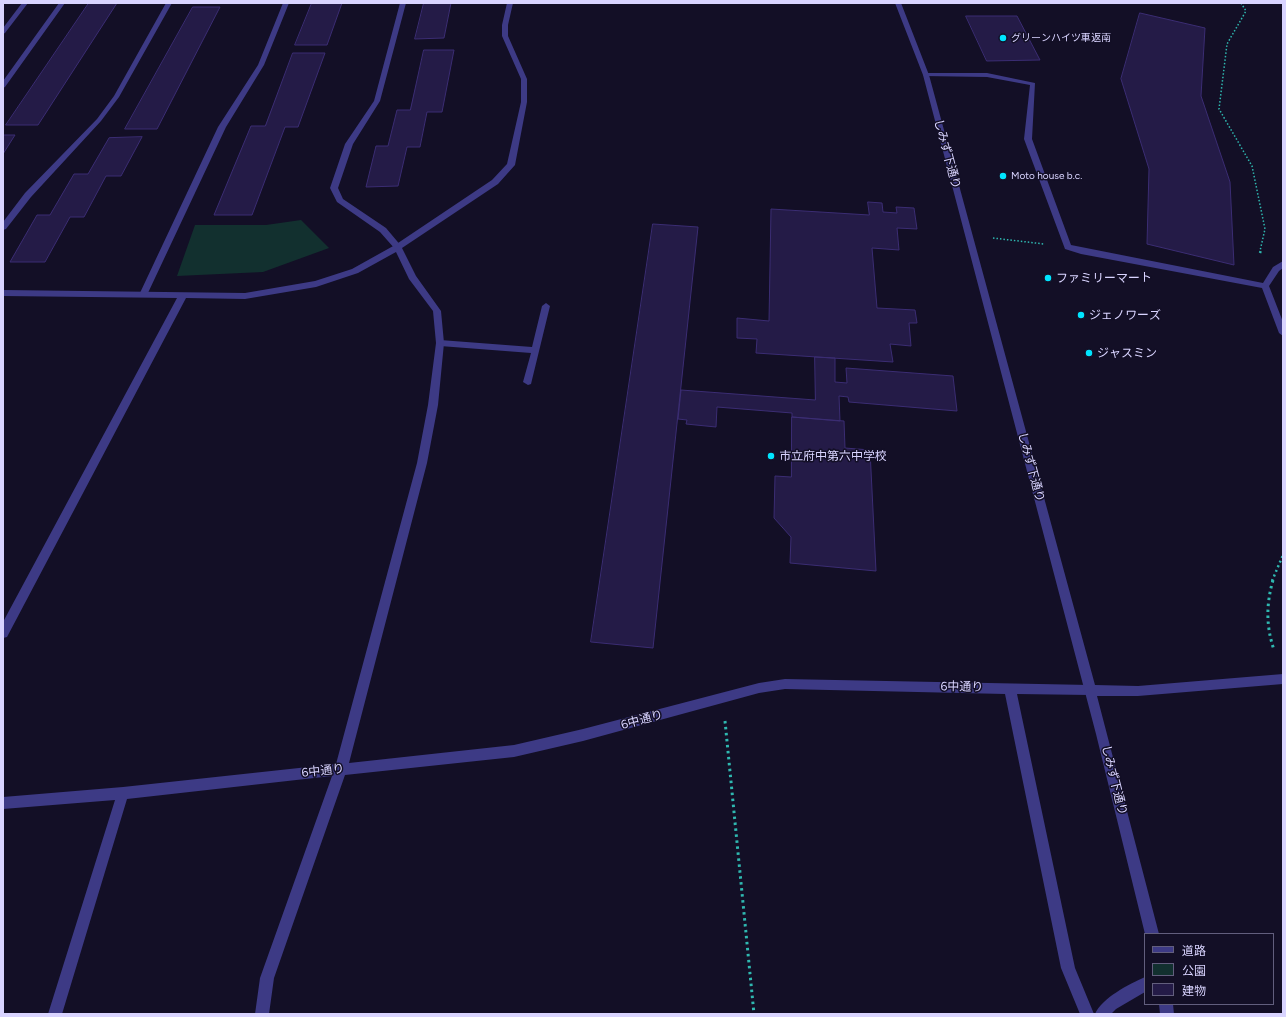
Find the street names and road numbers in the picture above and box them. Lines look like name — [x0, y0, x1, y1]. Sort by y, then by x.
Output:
street label: しみず下通り — [931, 117, 963, 191]
street label: しみず下通り — [1015, 430, 1047, 504]
street label: 6中通り — [940, 679, 984, 695]
street label: 6中通り — [619, 708, 665, 732]
street label: しみず下通り — [1098, 743, 1130, 817]
street label: 6中通り — [301, 762, 345, 780]

